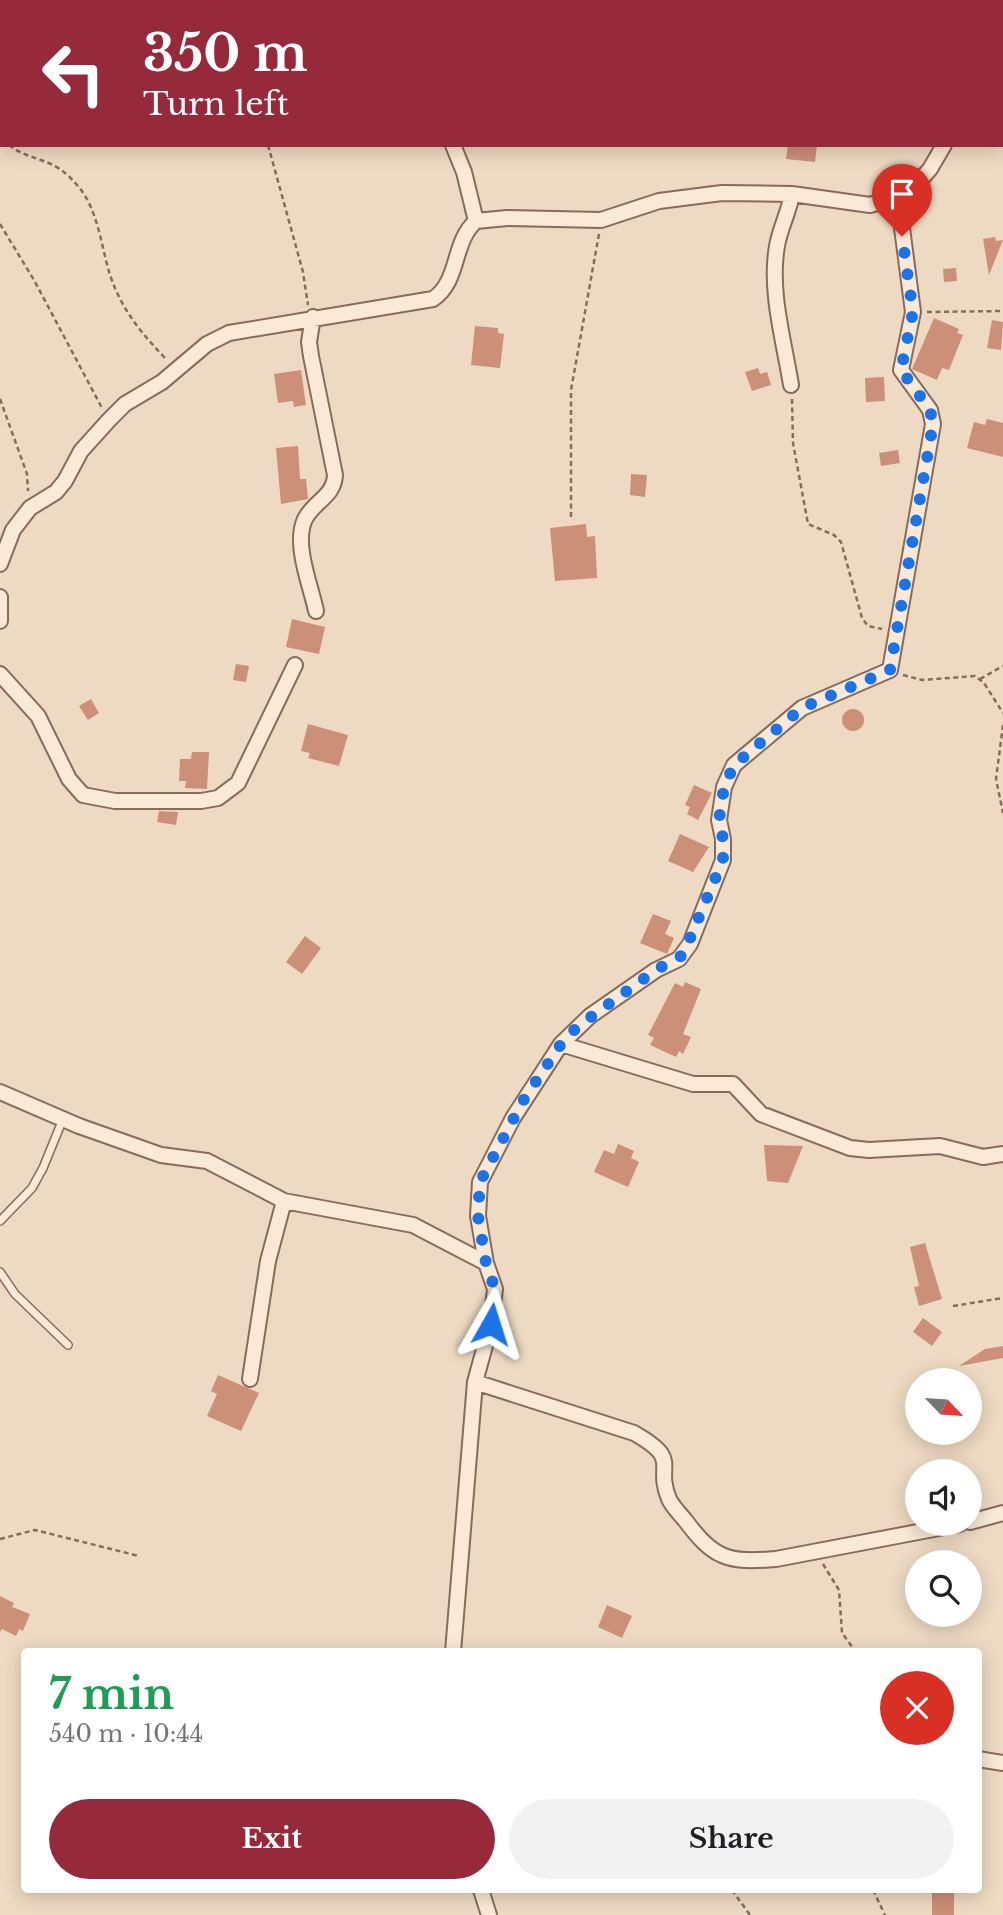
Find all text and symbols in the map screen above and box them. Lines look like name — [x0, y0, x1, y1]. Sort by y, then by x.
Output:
text: 350 m — [143, 23, 308, 84]
icon: left — [28, 28, 119, 119]
text: Turn left — [143, 84, 289, 124]
pin — [872, 164, 932, 236]
icon: arrive — [883, 175, 921, 213]
position arrow — [454, 1287, 528, 1361]
north arrow — [905, 1368, 982, 1446]
map controls — [905, 1368, 982, 1627]
button: sound — [905, 1459, 982, 1536]
button: search — [905, 1550, 982, 1627]
text: 7 min — [49, 1668, 174, 1720]
button: close — [880, 1671, 954, 1745]
text: 540 m · 10:44 — [49, 1720, 203, 1748]
button: Exit — [49, 1799, 495, 1879]
button: Share — [509, 1799, 954, 1879]

